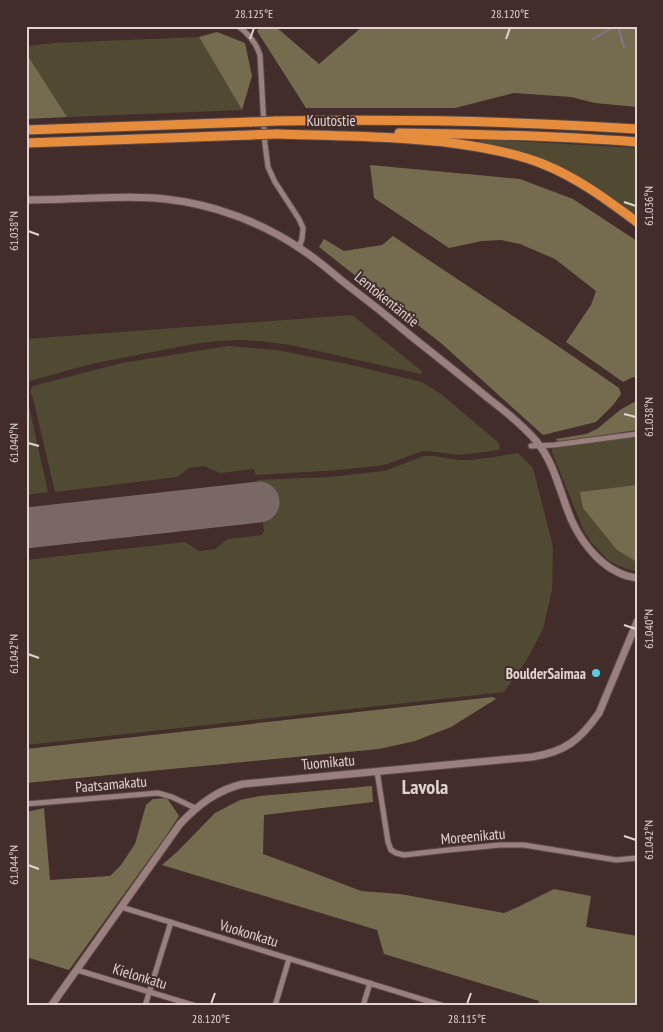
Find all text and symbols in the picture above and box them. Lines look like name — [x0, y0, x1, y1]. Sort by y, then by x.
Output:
text: 28.125°E — [235, 6, 273, 21]
text: 28.120°E — [491, 6, 529, 21]
street label: Kuutostie — [306, 111, 356, 130]
text: 61.036°N — [641, 186, 656, 226]
text: 61.038°N — [6, 211, 21, 251]
street label: Lentokentäntie — [351, 267, 423, 331]
text: 61.038°N — [641, 397, 656, 437]
text: 61.040°N — [6, 423, 21, 463]
text: 61.040°N — [641, 609, 656, 649]
text: 61.042°N — [6, 634, 21, 674]
place label: BoulderSaimaa — [506, 664, 586, 683]
marker: BoulderSaimaa — [590, 667, 602, 679]
street label: Tuomikatu — [300, 750, 356, 774]
street label: Paatsamakatu — [74, 771, 148, 797]
district label: Lavola — [402, 774, 448, 800]
text: 61.042°N — [641, 820, 656, 860]
street label: Moreenikatu — [440, 824, 506, 848]
text: 61.044°N — [6, 845, 21, 885]
street label: Vuokonkatu — [216, 915, 281, 951]
street label: Kielonkatu — [111, 959, 169, 993]
text: 28.120°E — [192, 1011, 230, 1026]
text: 28.115°E — [448, 1011, 486, 1026]

